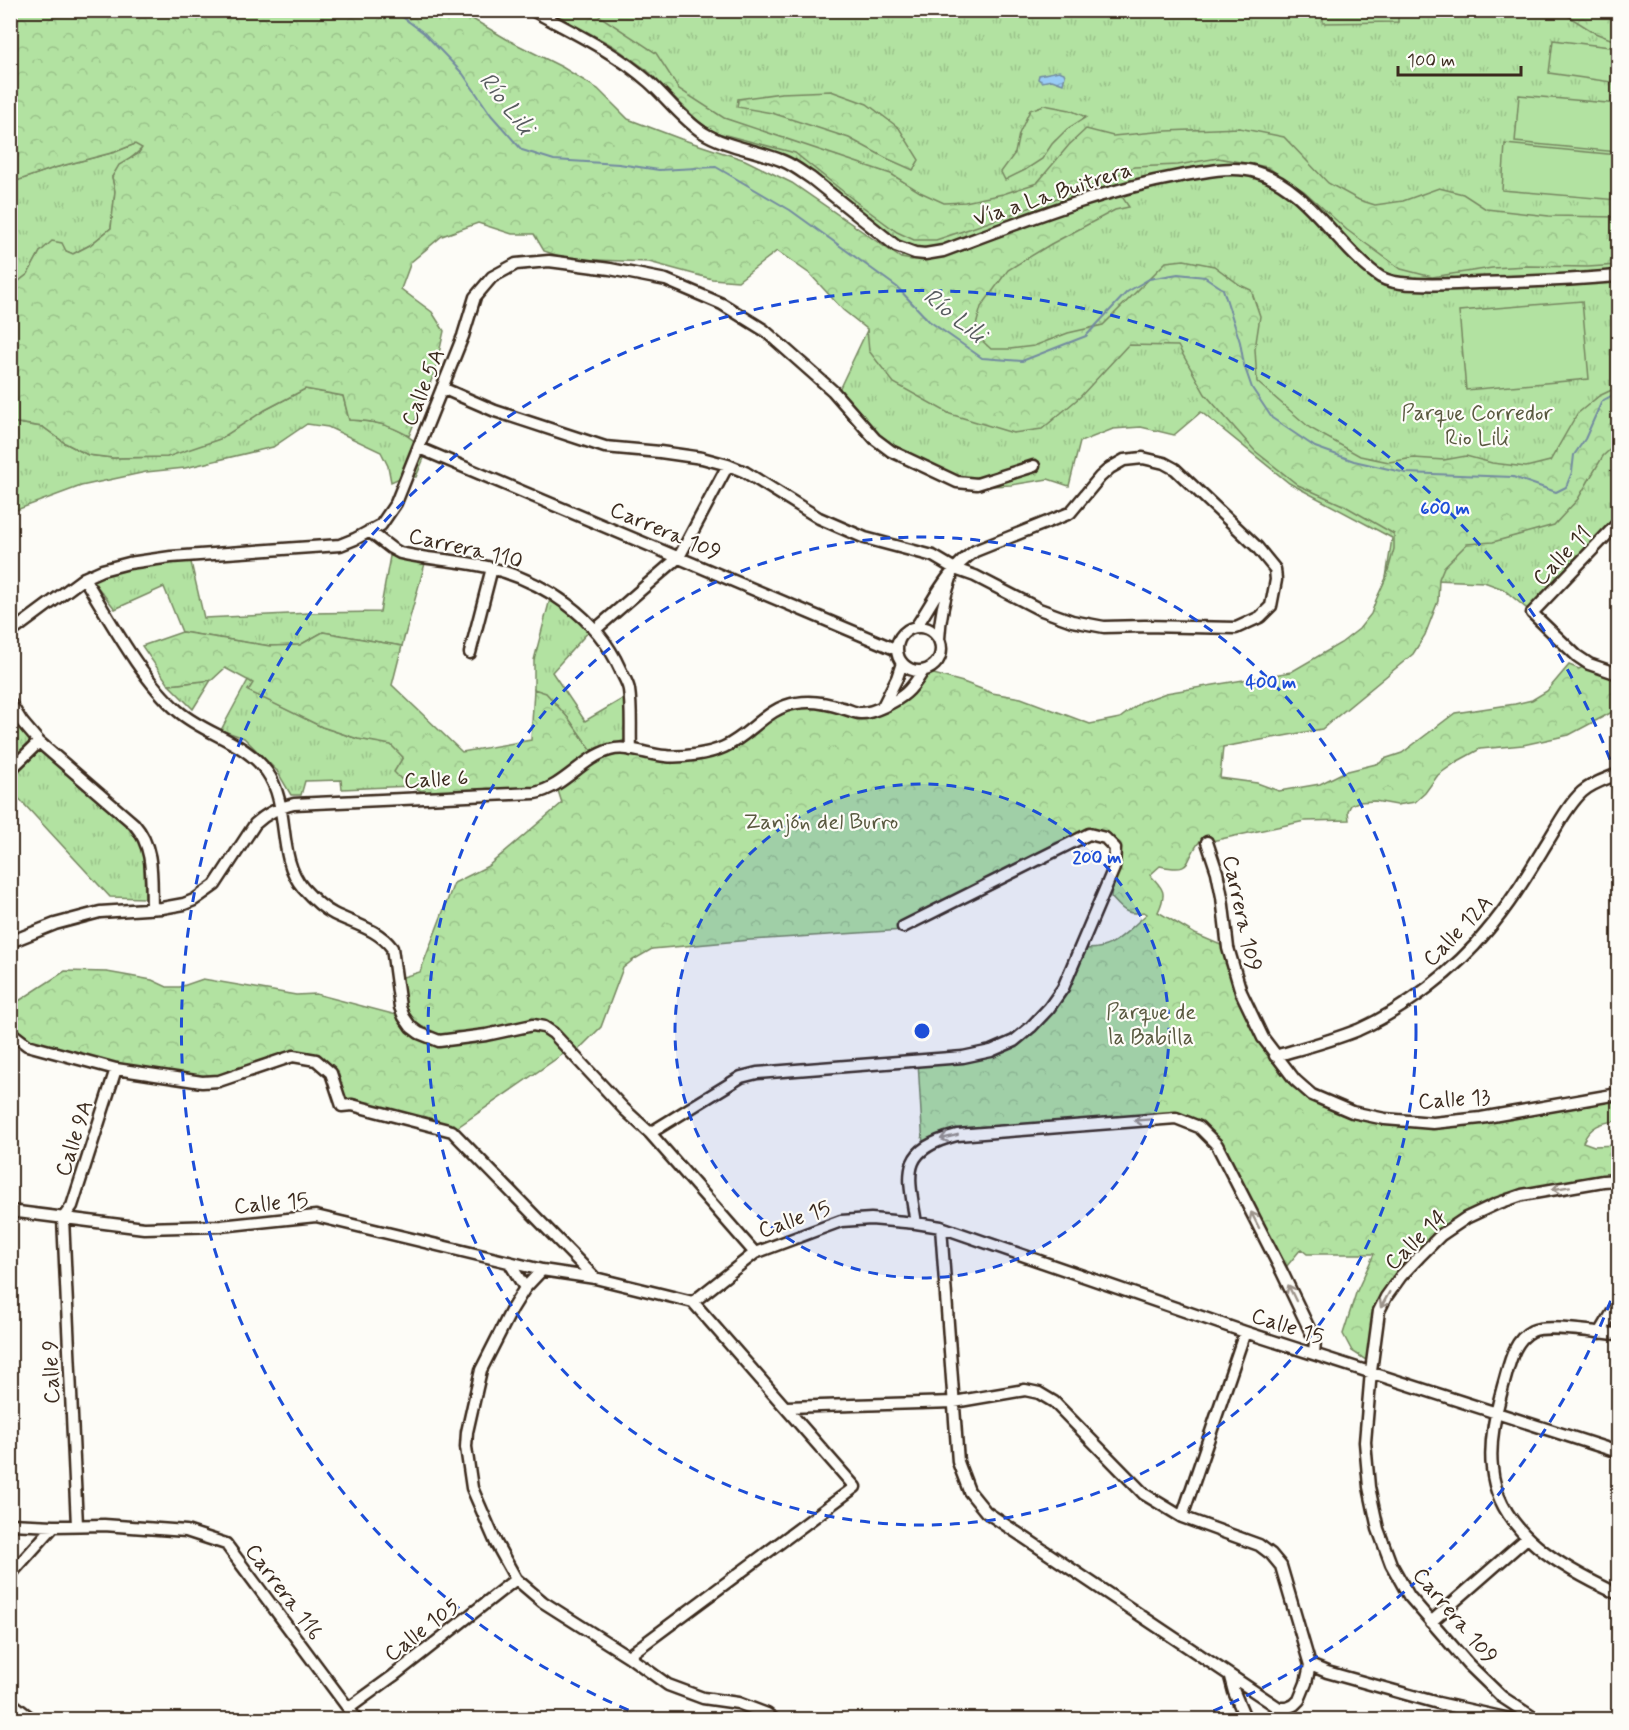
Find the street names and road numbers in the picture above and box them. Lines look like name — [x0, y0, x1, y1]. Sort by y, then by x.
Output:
street label: Vía a La Buitrera — [970, 156, 1135, 234]
street label: Calle 5A — [396, 345, 452, 430]
street label: Carrera 109 — [605, 496, 725, 568]
street label: Calle 11 — [1527, 521, 1598, 592]
street label: Carrera 110 — [406, 522, 525, 576]
street label: Calle 6 — [403, 764, 469, 796]
street label: Carrera 109 — [1215, 853, 1267, 974]
street label: Calle 12A — [1417, 890, 1499, 973]
street label: Calle 13 — [1417, 1084, 1491, 1116]
street label: Calle 9A — [49, 1097, 100, 1180]
street label: Calle 15 — [233, 1187, 310, 1221]
street label: Calle 15 — [755, 1194, 835, 1245]
street label: Calle 14 — [1379, 1204, 1454, 1277]
street label: Calle 15 — [1247, 1302, 1327, 1352]
street label: Calle 9 — [37, 1339, 67, 1404]
street label: Carrera 116 — [238, 1538, 329, 1646]
street label: Carrera 109 — [1406, 1562, 1503, 1670]
street label: Calle 105 — [379, 1592, 465, 1669]

